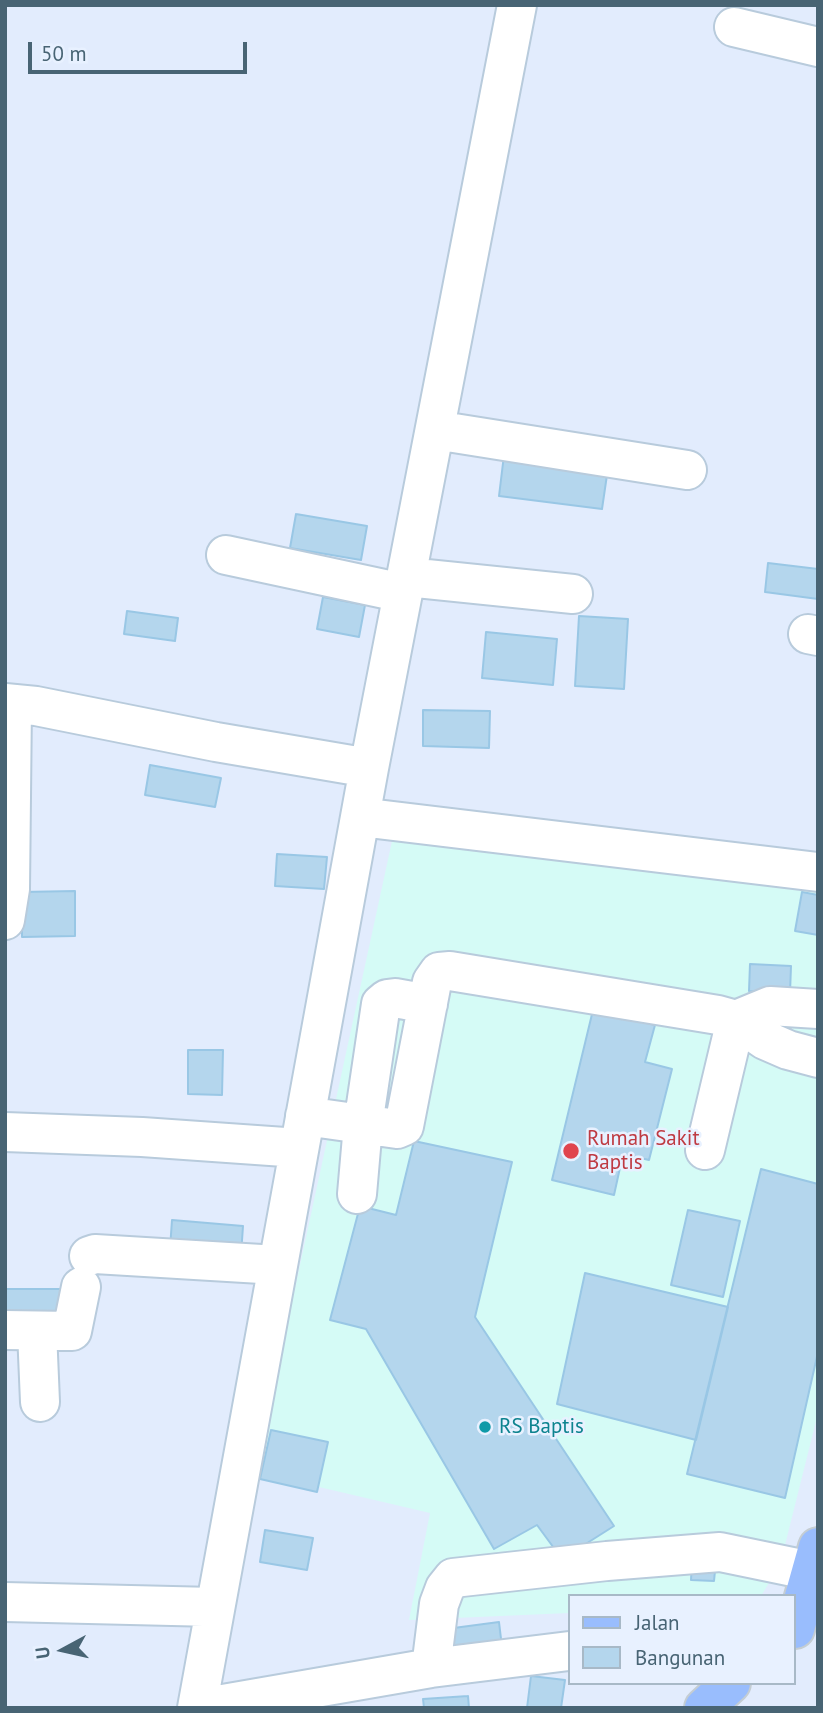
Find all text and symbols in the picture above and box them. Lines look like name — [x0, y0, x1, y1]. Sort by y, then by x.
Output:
scale bar — [32, 28, 250, 72]
text: 50 m — [41, 40, 87, 67]
place label: Rumah Sakit Baptis — [587, 1126, 700, 1176]
marker: Rumah Sakit Baptis — [561, 1141, 581, 1161]
place label: RS Baptis — [499, 1414, 584, 1440]
marker: RS Baptis — [477, 1419, 493, 1435]
legend — [568, 1594, 795, 1685]
text: Jalan — [635, 1609, 680, 1636]
north arrow — [28, 1615, 98, 1685]
text: Bangunan — [635, 1644, 725, 1671]
text: U — [29, 1645, 55, 1661]

